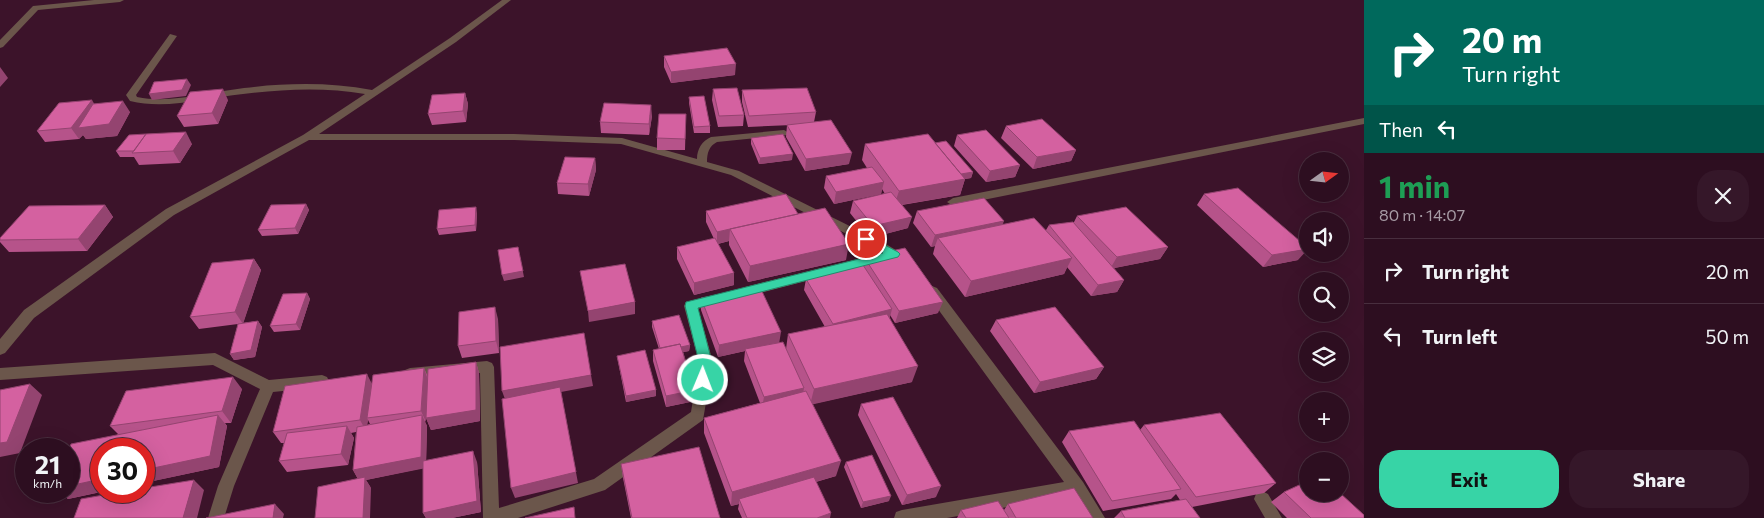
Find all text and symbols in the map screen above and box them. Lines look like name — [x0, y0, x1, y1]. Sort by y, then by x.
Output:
text: 20 m — [1462, 17, 1542, 60]
icon: right — [1379, 20, 1444, 85]
text: Turn right — [1462, 60, 1560, 87]
icon: left — [1433, 115, 1461, 143]
text: Then — [1379, 118, 1423, 141]
north arrow — [1299, 152, 1349, 202]
map controls — [1299, 152, 1349, 502]
text: 1 min — [1379, 167, 1450, 204]
button: close — [1697, 170, 1749, 222]
text: 80 m · 14:07 — [1379, 205, 1465, 224]
button: sound — [1299, 212, 1349, 262]
pin — [845, 218, 887, 260]
icon: arrive — [852, 225, 880, 253]
icon: right — [1379, 257, 1407, 285]
text: Turn right — [1422, 260, 1509, 283]
text: 20 m — [1706, 260, 1749, 283]
button: search — [1299, 272, 1349, 322]
icon: left — [1379, 322, 1407, 350]
text: Turn left — [1422, 325, 1497, 348]
text: 50 m — [1705, 325, 1749, 348]
button: layers — [1299, 332, 1349, 382]
position arrow — [676, 353, 728, 405]
button: + — [1299, 392, 1349, 442]
speed limit sign: 30 — [90, 438, 155, 503]
text: 21 — [35, 449, 60, 479]
button: Exit — [1379, 450, 1559, 508]
button: Share — [1569, 450, 1749, 508]
button: − — [1299, 452, 1349, 502]
text: km/h — [33, 476, 62, 490]

